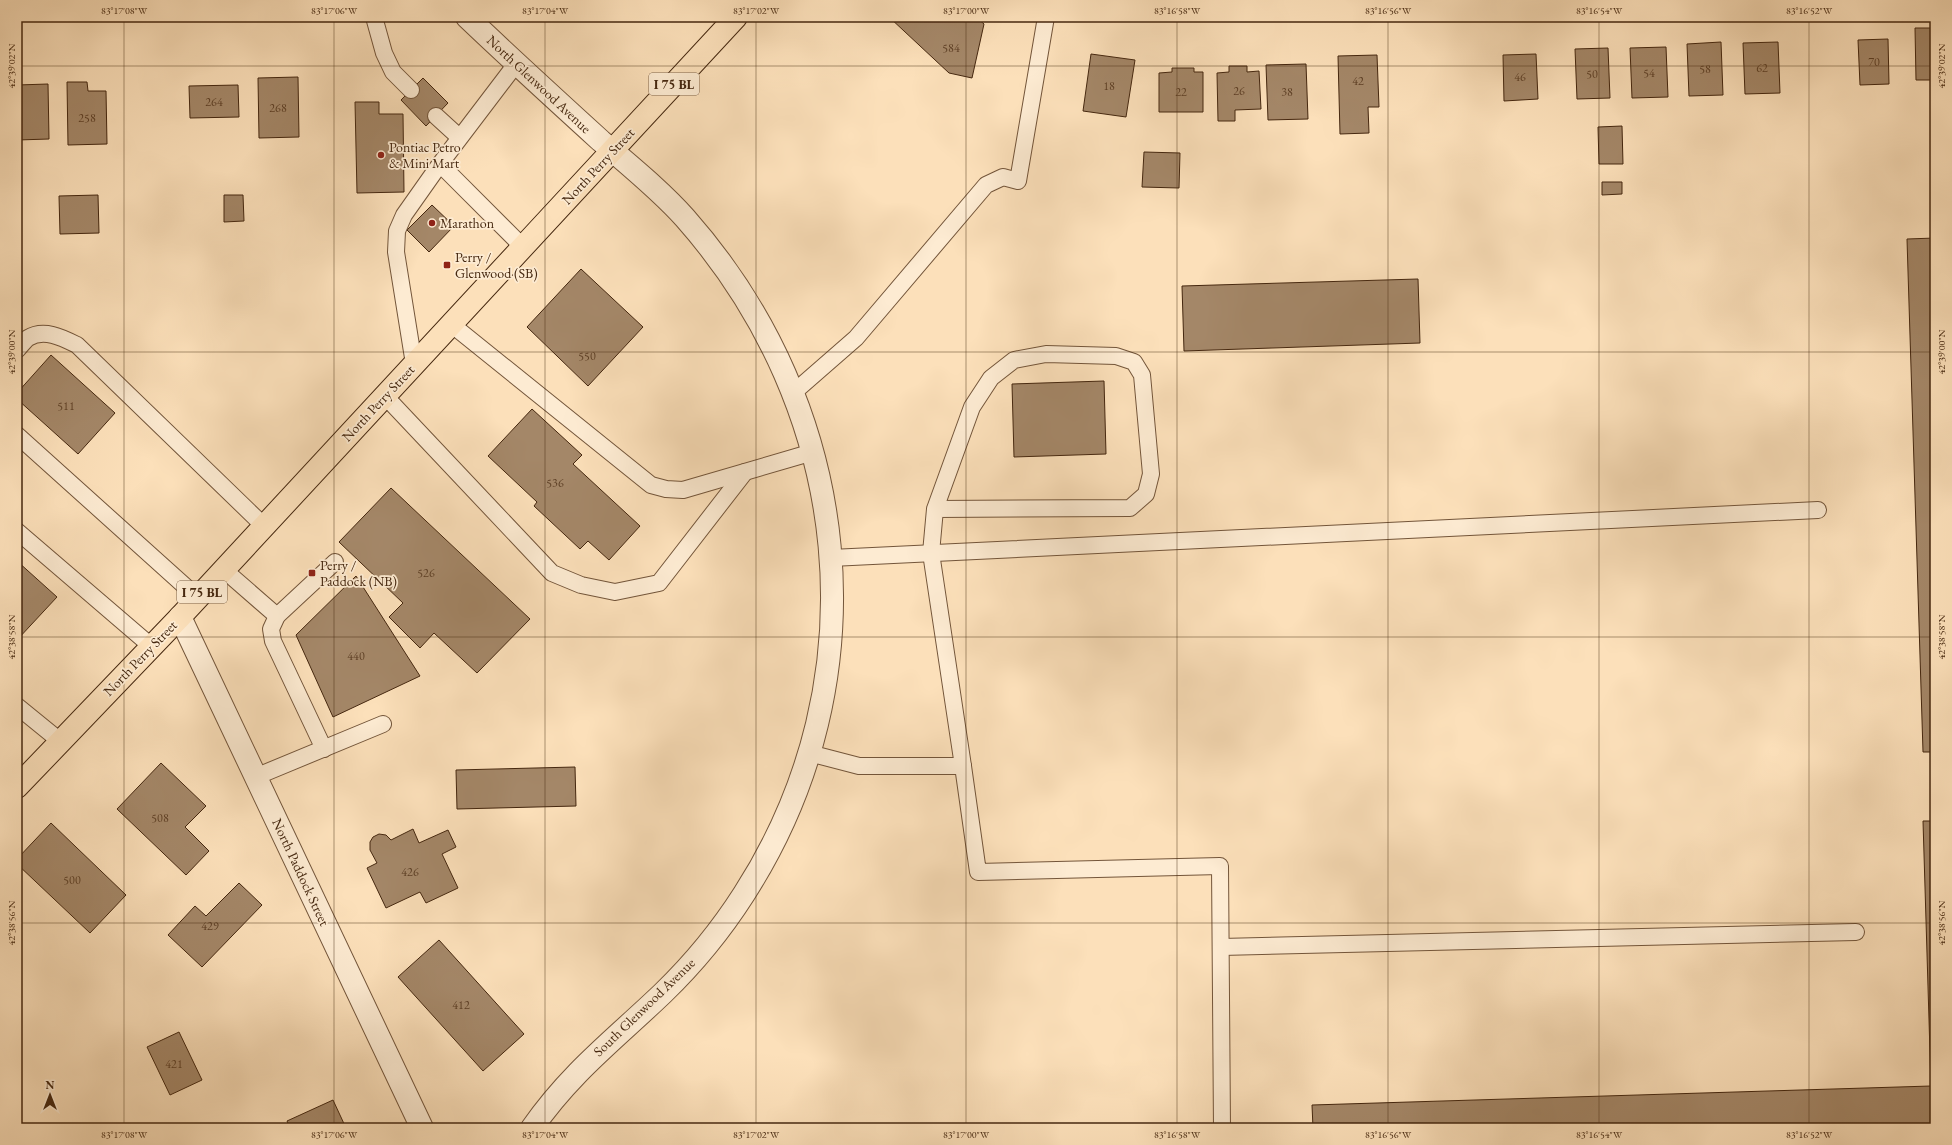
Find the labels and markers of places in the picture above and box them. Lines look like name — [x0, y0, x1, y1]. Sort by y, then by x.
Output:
place label: Pontiac Petro & Mini Mart — [389, 138, 461, 172]
marker: Pontiac Petro & Mini Mart — [376, 150, 386, 160]
place label: Marathon — [440, 214, 495, 232]
marker: Marathon — [427, 218, 437, 228]
place label: Perry / Glenwood (SB) — [455, 248, 538, 282]
marker: Perry / Glenwood (SB) — [442, 260, 452, 270]
place label: Perry / Paddock (NB) — [320, 556, 397, 590]
marker: Perry / Paddock (NB) — [307, 568, 317, 578]

